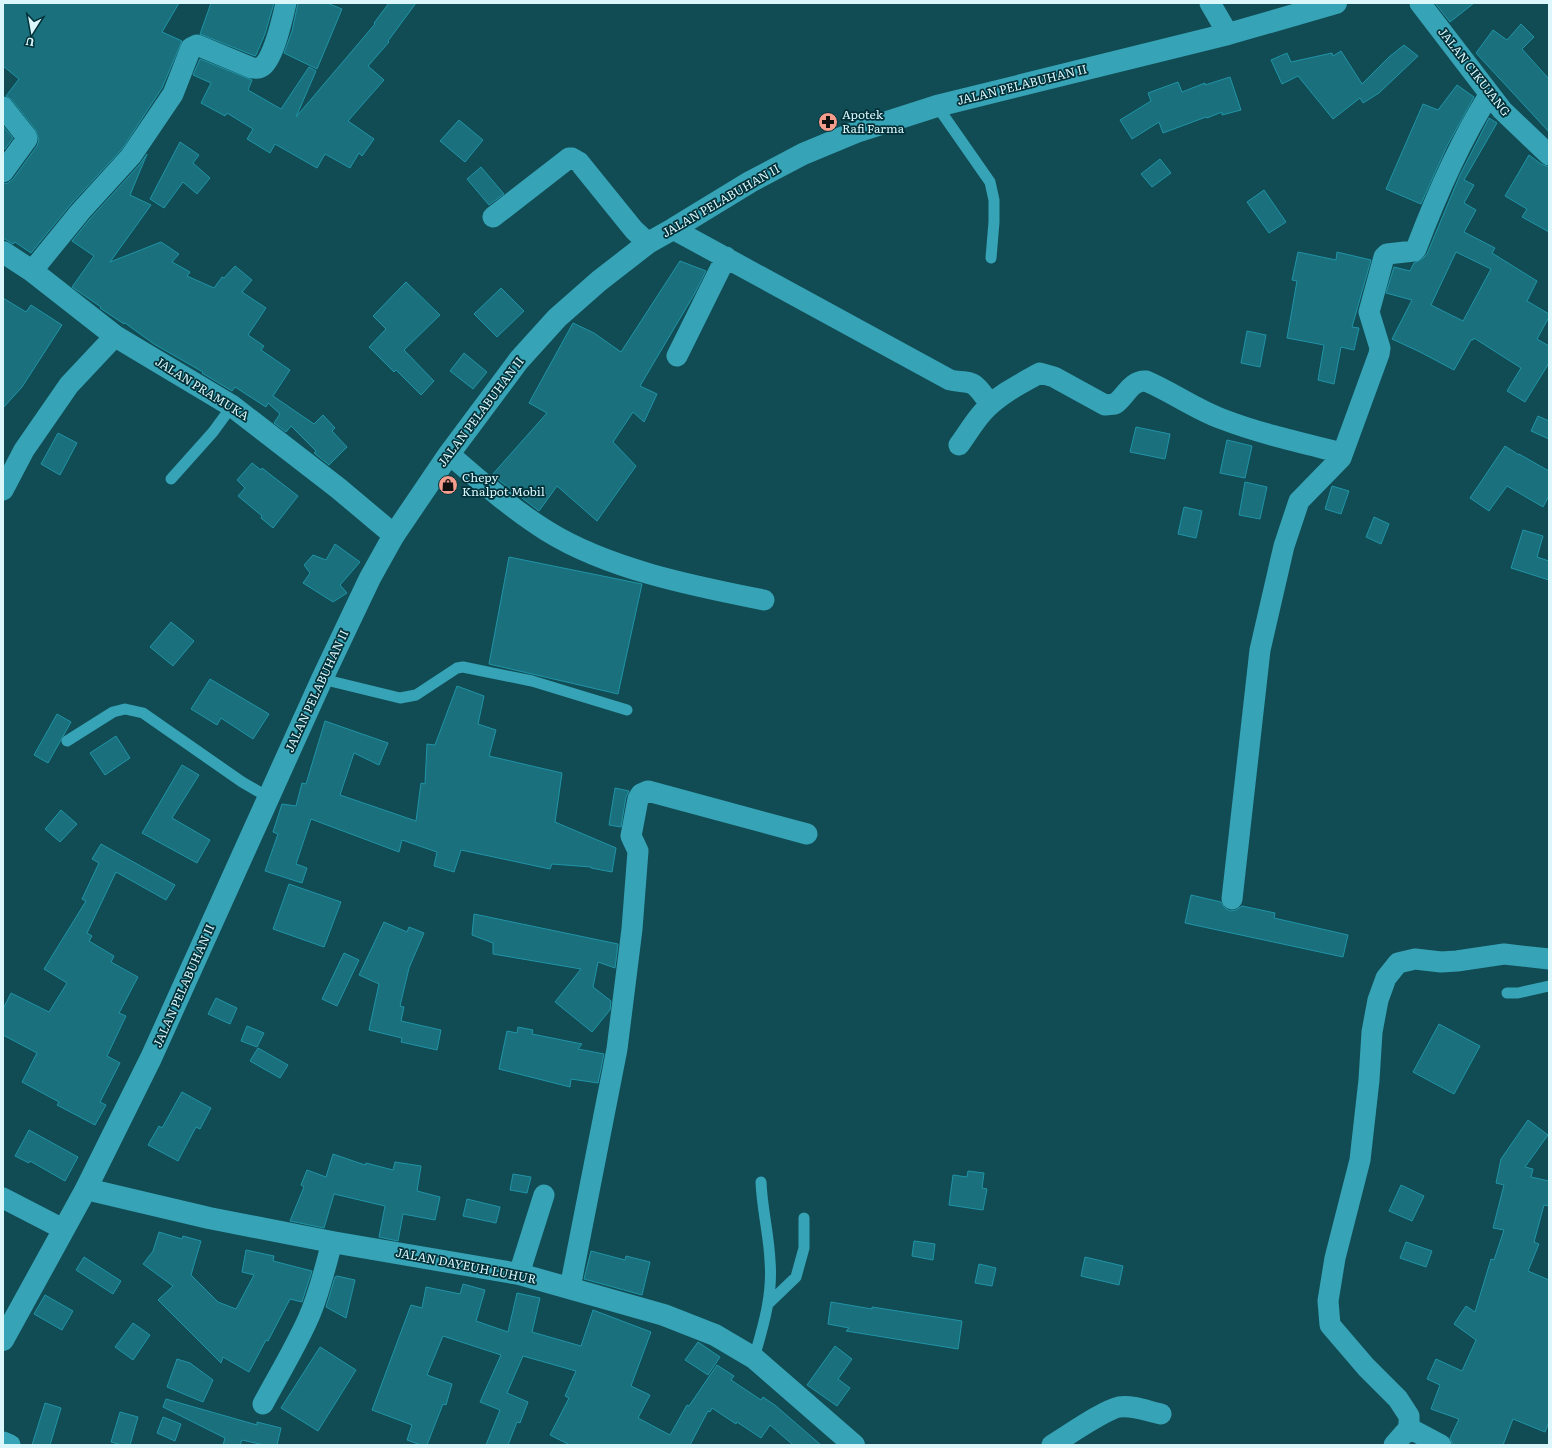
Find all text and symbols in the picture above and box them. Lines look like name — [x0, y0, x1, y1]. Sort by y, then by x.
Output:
north arrow — [12, 12, 52, 52]
street label: JALAN CIKUJANG — [1434, 23, 1515, 120]
text: U — [24, 34, 36, 51]
street label: JALAN PELABUHAN II — [955, 59, 1089, 109]
place label: Apotek Rafi Farma — [842, 105, 905, 137]
pharmacy icon: Apotek Rafi Farma — [817, 111, 839, 133]
street label: JALAN PELABUHAN II — [658, 159, 783, 241]
street label: JALAN PRAMUKA — [152, 352, 253, 424]
street label: JALAN PELABUHAN II — [433, 353, 528, 470]
place label: Chepy Knalpot Mobil — [462, 468, 545, 500]
shop icon: Chepy Knalpot Mobil — [437, 474, 459, 496]
street label: JALAN PELABUHAN II — [280, 626, 353, 755]
street label: JALAN PELABUHAN II — [148, 921, 218, 1050]
street label: JALAN DAYEUH LUHUR — [394, 1243, 538, 1288]

